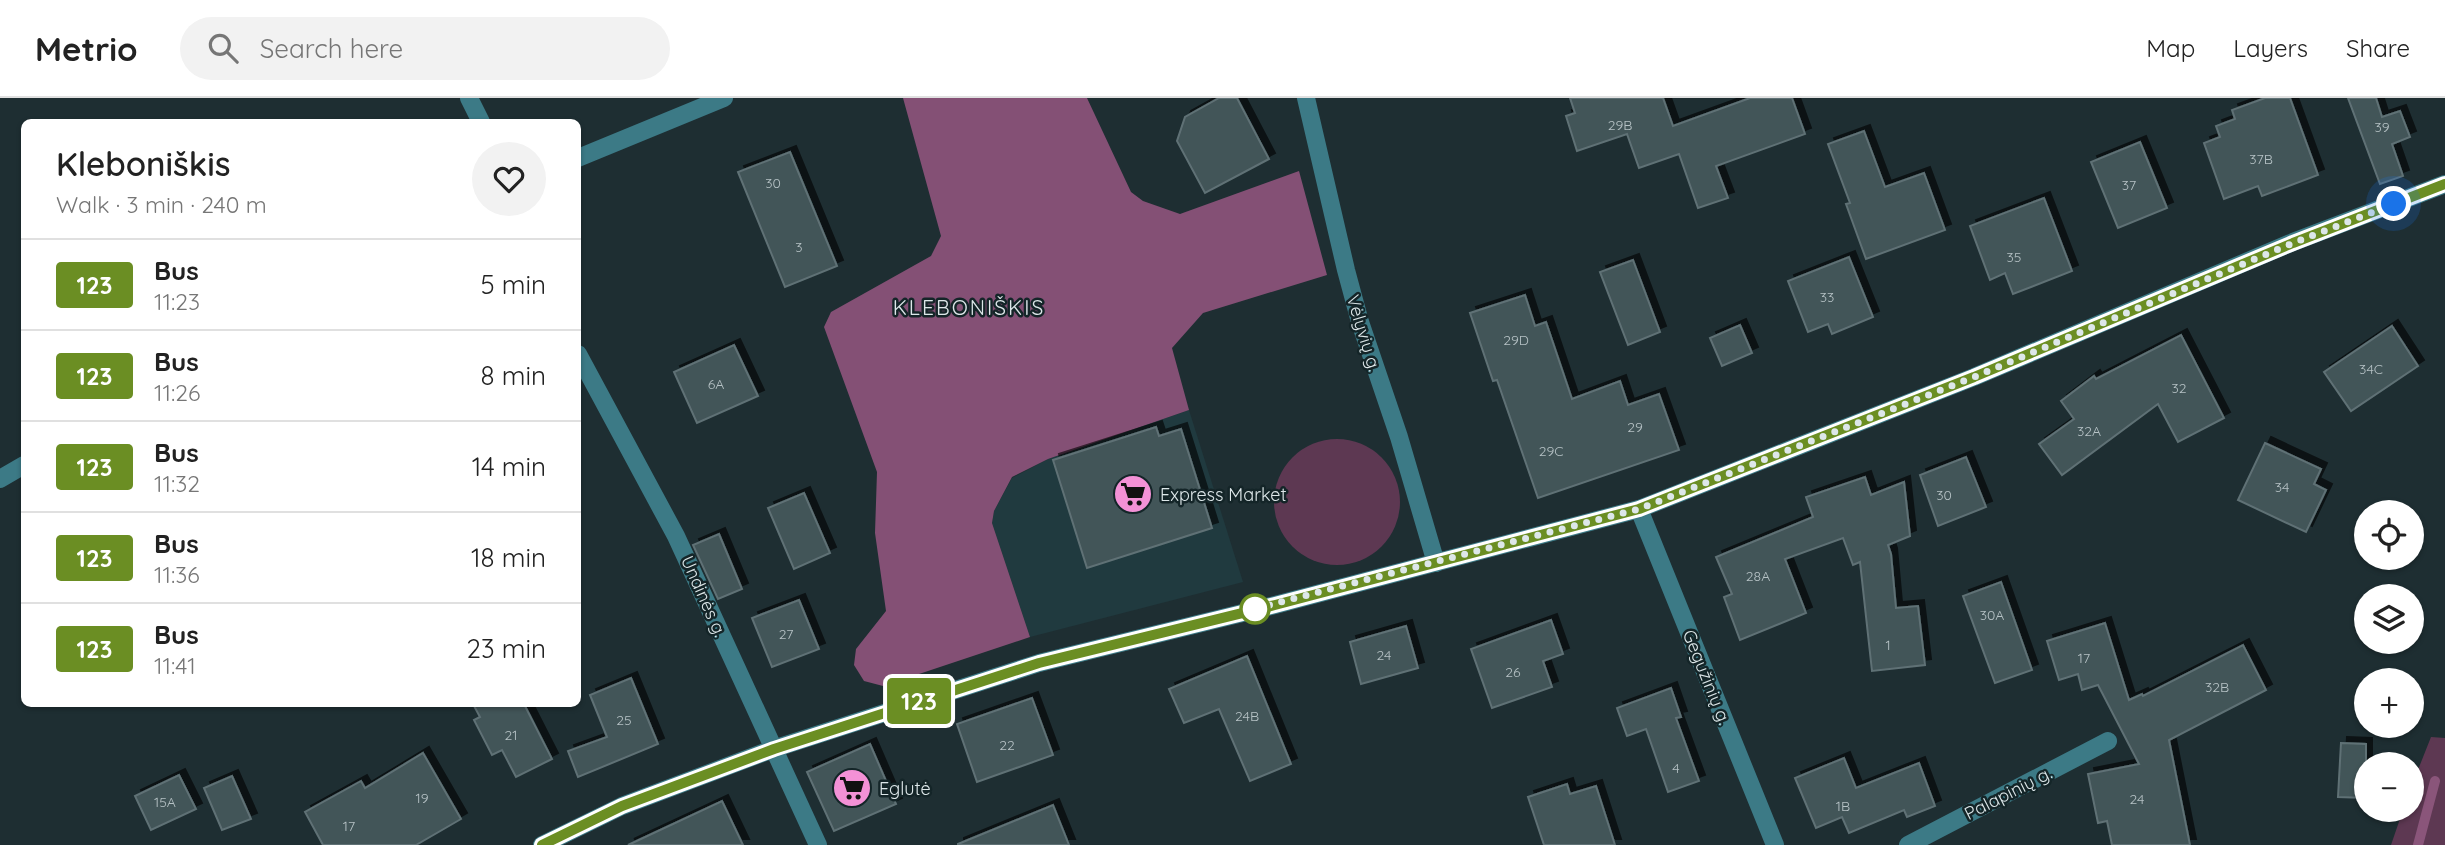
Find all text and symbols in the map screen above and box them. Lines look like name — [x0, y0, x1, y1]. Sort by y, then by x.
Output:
search box — [180, 17, 670, 80]
text: Metrio — [35, 28, 138, 69]
icon: search — [204, 29, 242, 67]
text: Search here — [260, 32, 403, 65]
text: Map — [2146, 33, 2195, 63]
text: Layers — [2233, 33, 2308, 63]
text: Share — [2346, 33, 2410, 63]
house number: 29B — [1608, 116, 1632, 134]
house number: 39 — [2374, 118, 2390, 136]
button: heart — [472, 142, 546, 216]
text: Kleboniškis — [56, 143, 231, 184]
house number: 37B — [2249, 150, 2273, 168]
house number: 30 — [765, 174, 781, 192]
house number: 37 — [2122, 176, 2136, 194]
your location — [2376, 186, 2411, 221]
text: Walk · 3 min · 240 m — [56, 190, 267, 219]
house number: 3 — [795, 238, 803, 256]
house number: 35 — [2007, 248, 2021, 266]
text: Bus — [154, 254, 199, 287]
text: 5 min — [480, 268, 546, 301]
text: 123 — [77, 270, 112, 300]
text: 11:23 — [154, 287, 200, 316]
house number: 33 — [1820, 288, 1834, 306]
street label: Vėlyvių g. — [1341, 292, 1387, 374]
district label: KLEBONIŠKIS — [893, 294, 1045, 320]
house number: 29D — [1503, 331, 1529, 349]
text: Bus — [154, 345, 199, 378]
text: 8 min — [481, 359, 546, 392]
house number: 34C — [2359, 360, 2383, 378]
text: 123 — [77, 361, 112, 391]
house number: 6A — [708, 375, 724, 393]
text: 11:26 — [154, 378, 200, 407]
house number: 32 — [2171, 379, 2187, 397]
house number: 29 — [1627, 418, 1643, 436]
house number: 32A — [2077, 422, 2101, 440]
text: Bus — [154, 436, 199, 469]
house number: 29C — [1539, 442, 1563, 460]
text: 14 min — [472, 450, 546, 483]
text: 123 — [77, 452, 112, 482]
text: 11:32 — [154, 469, 200, 498]
supermarket icon: Express Market — [1112, 473, 1154, 515]
house number: 34 — [2275, 478, 2289, 496]
place label: Express Market — [1160, 483, 1287, 506]
house number: 30 — [1936, 486, 1952, 504]
map controls — [2354, 500, 2424, 822]
button: locate — [2354, 500, 2424, 570]
text: Bus — [154, 527, 199, 560]
text: 18 min — [471, 541, 546, 574]
text: 123 — [77, 543, 112, 573]
street label: Undinės g. — [676, 552, 732, 640]
text: 11:36 — [154, 560, 200, 589]
house number: 28A — [1746, 567, 1770, 585]
button: layers — [2354, 584, 2424, 654]
unlabelled marker — [1240, 594, 1270, 624]
house number: 30A — [1980, 606, 2004, 624]
text: Bus — [154, 618, 199, 651]
house number: 27 — [779, 625, 793, 643]
street label: Gegužinių g. — [1678, 626, 1736, 728]
text: 23 min — [467, 632, 546, 665]
text: 123 — [77, 634, 112, 664]
house number: 1 — [1885, 636, 1891, 654]
house number: 24 — [1377, 646, 1391, 664]
house number: 17 — [2078, 649, 2090, 667]
text: 11:41 — [154, 651, 196, 680]
house number: 26 — [1505, 663, 1521, 681]
button: + — [2354, 668, 2424, 738]
line badge: 123 — [879, 678, 959, 724]
house number: 32B — [2205, 678, 2229, 696]
text: 123 — [901, 686, 937, 716]
house number: 24B — [1235, 707, 1259, 725]
house number: 25 — [616, 711, 632, 729]
house number: 21 — [505, 726, 517, 744]
house number: 22 — [999, 736, 1015, 754]
button: − — [2354, 752, 2424, 822]
house number: 4 — [1672, 759, 1680, 777]
street label: Palapinių g. — [1960, 761, 2056, 825]
supermarket icon: Eglutė — [831, 767, 873, 809]
place label: Eglutė — [879, 777, 931, 800]
house number: 19 — [416, 789, 429, 807]
house number: 24 — [2130, 790, 2144, 808]
house number: 15A — [154, 793, 176, 811]
house number: 1B — [1836, 797, 1850, 815]
house number: 17 — [343, 817, 355, 835]

